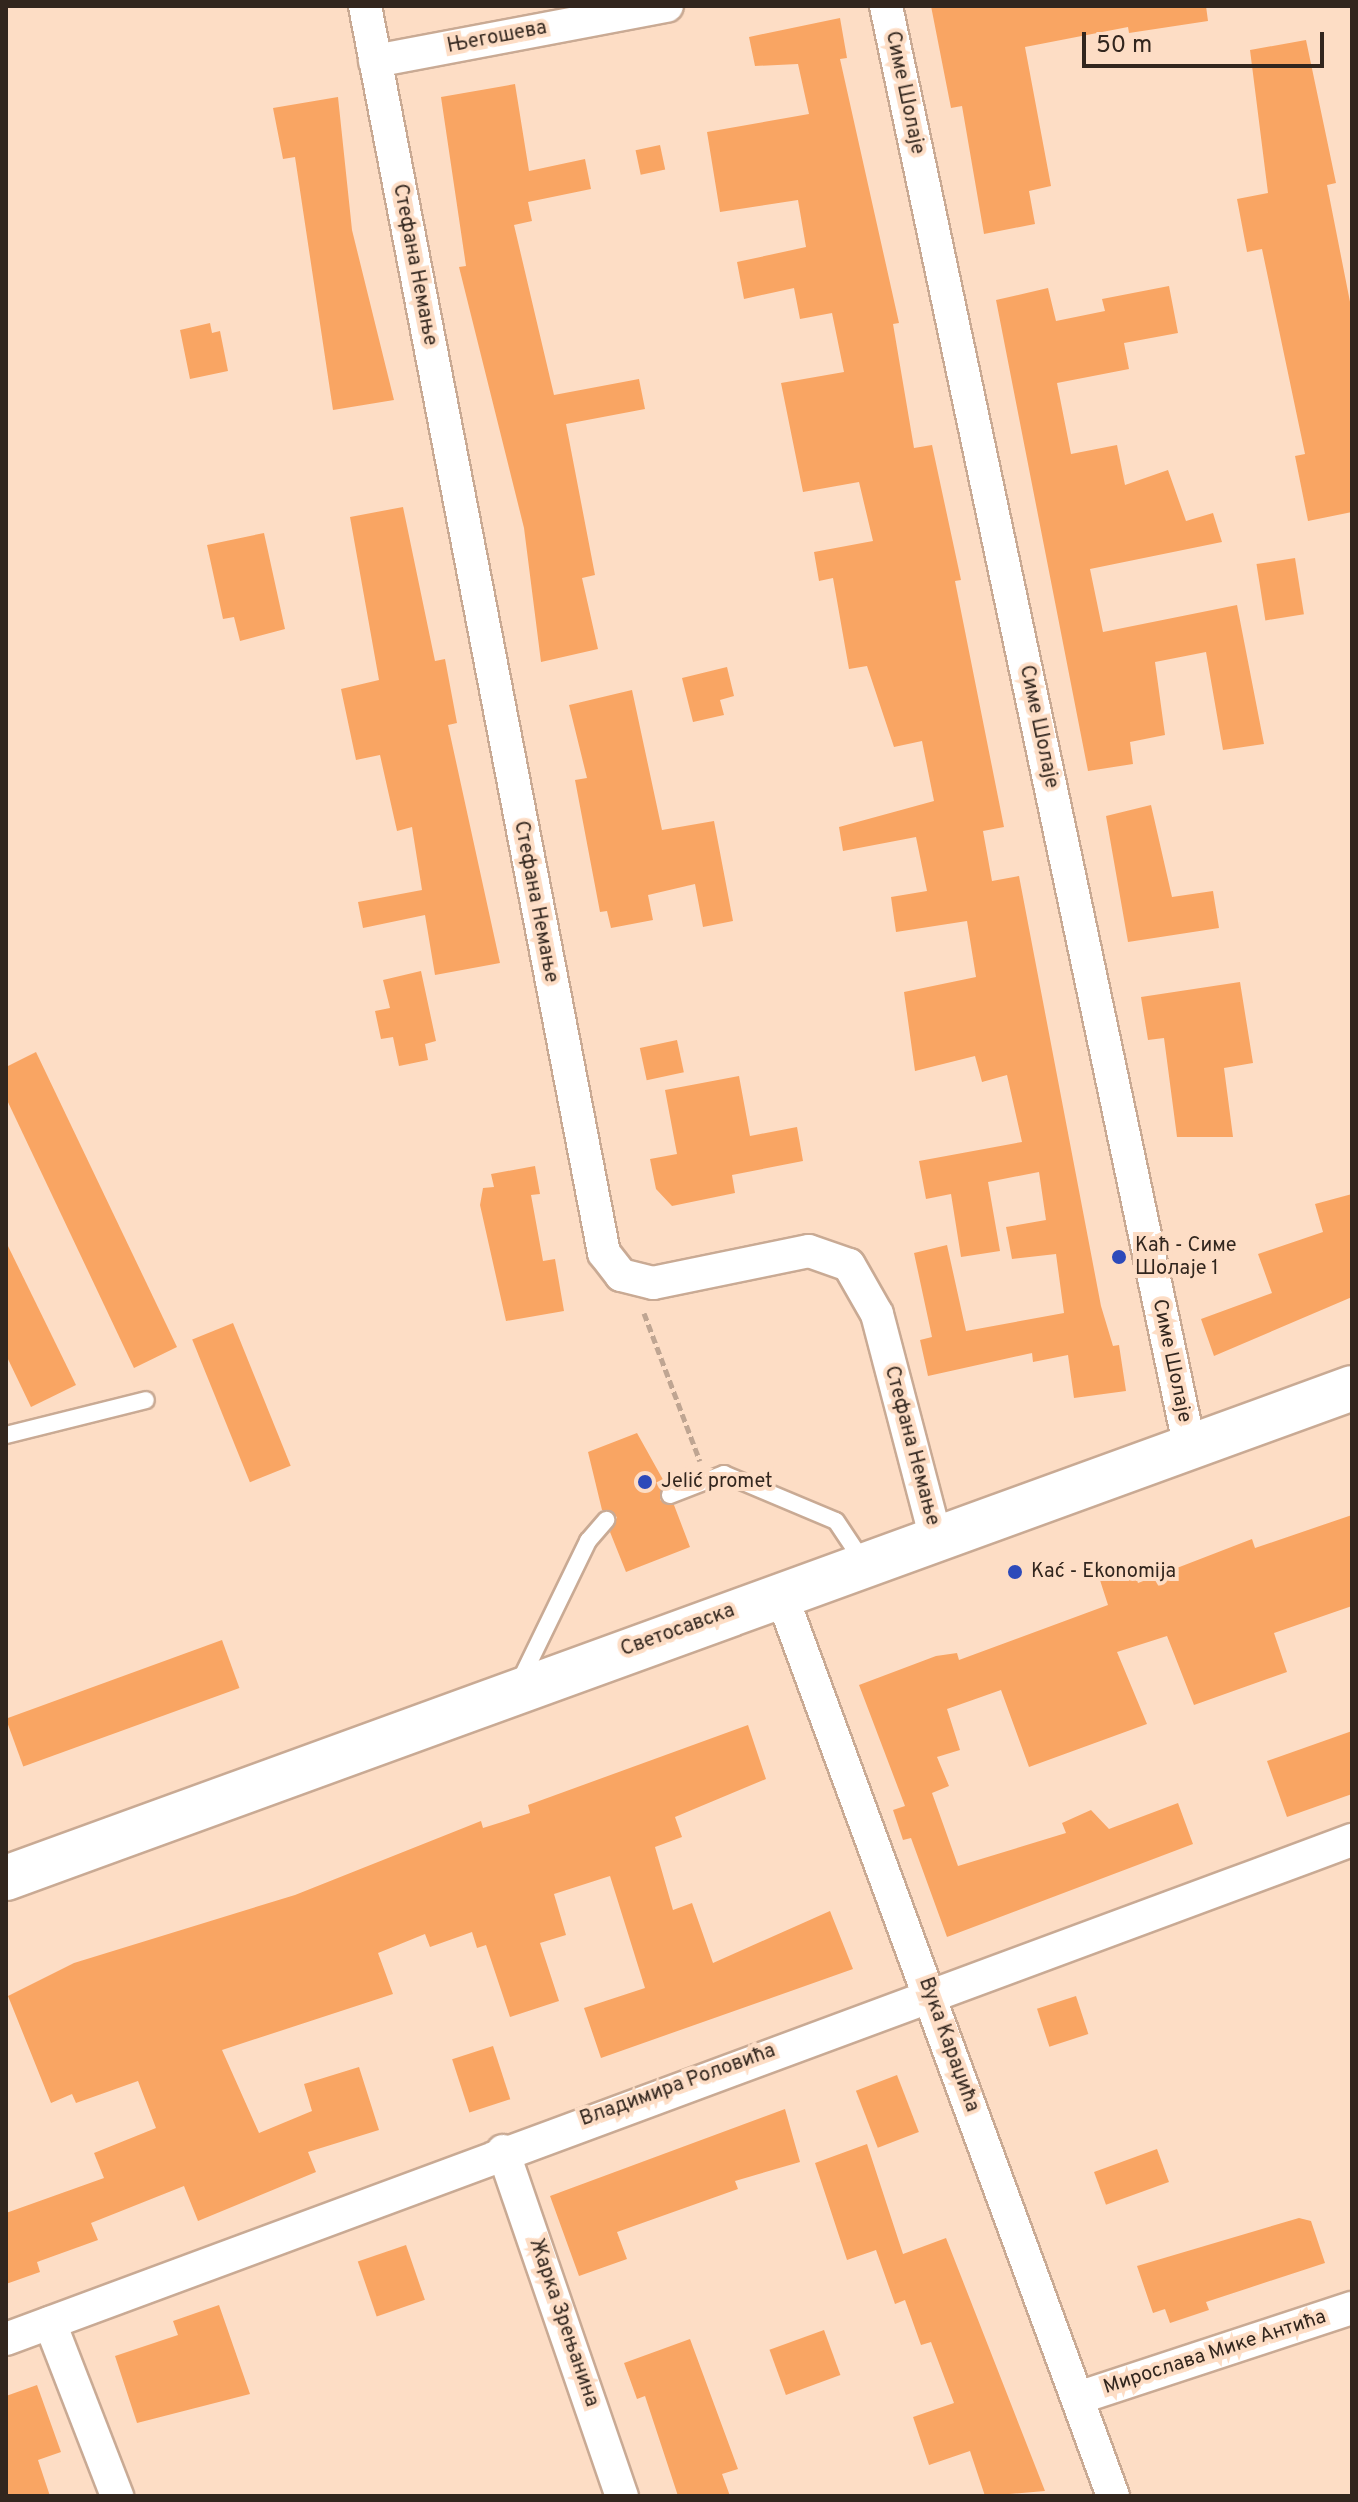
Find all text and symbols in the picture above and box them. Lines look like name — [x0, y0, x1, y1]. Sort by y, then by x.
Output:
scale bar — [1086, 16, 1328, 66]
street label: Његошева — [445, 17, 549, 59]
street label: Симе Шолаје — [879, 29, 929, 157]
text: 50 m — [1096, 31, 1152, 61]
street label: Стефана Немање — [387, 182, 441, 348]
street label: Симе Шолаје — [1013, 663, 1063, 791]
street label: Стефана Немање — [508, 819, 562, 985]
place label: Каћ - Симе Шолаје 1 — [1135, 1234, 1237, 1281]
marker: Каћ - Симе Шолаје 1 — [1110, 1248, 1128, 1266]
street label: Симе Шолаје — [1146, 1297, 1196, 1425]
street label: Стефана Немање — [878, 1364, 944, 1528]
place label: Jelić promet — [661, 1470, 773, 1494]
marker: Jelić promet — [636, 1473, 654, 1491]
place label: Kać - Ekonomija — [1031, 1560, 1176, 1584]
marker: Kać - Ekonomija — [1006, 1563, 1024, 1581]
street label: Светосавска — [618, 1599, 738, 1663]
street label: Вука Караџића — [913, 1974, 983, 2116]
street label: Владимира Роловића — [577, 2039, 779, 2133]
street label: Жарка Зрењанина — [523, 2236, 603, 2410]
street label: Мирослава Мике Антића — [1100, 2305, 1330, 2401]

